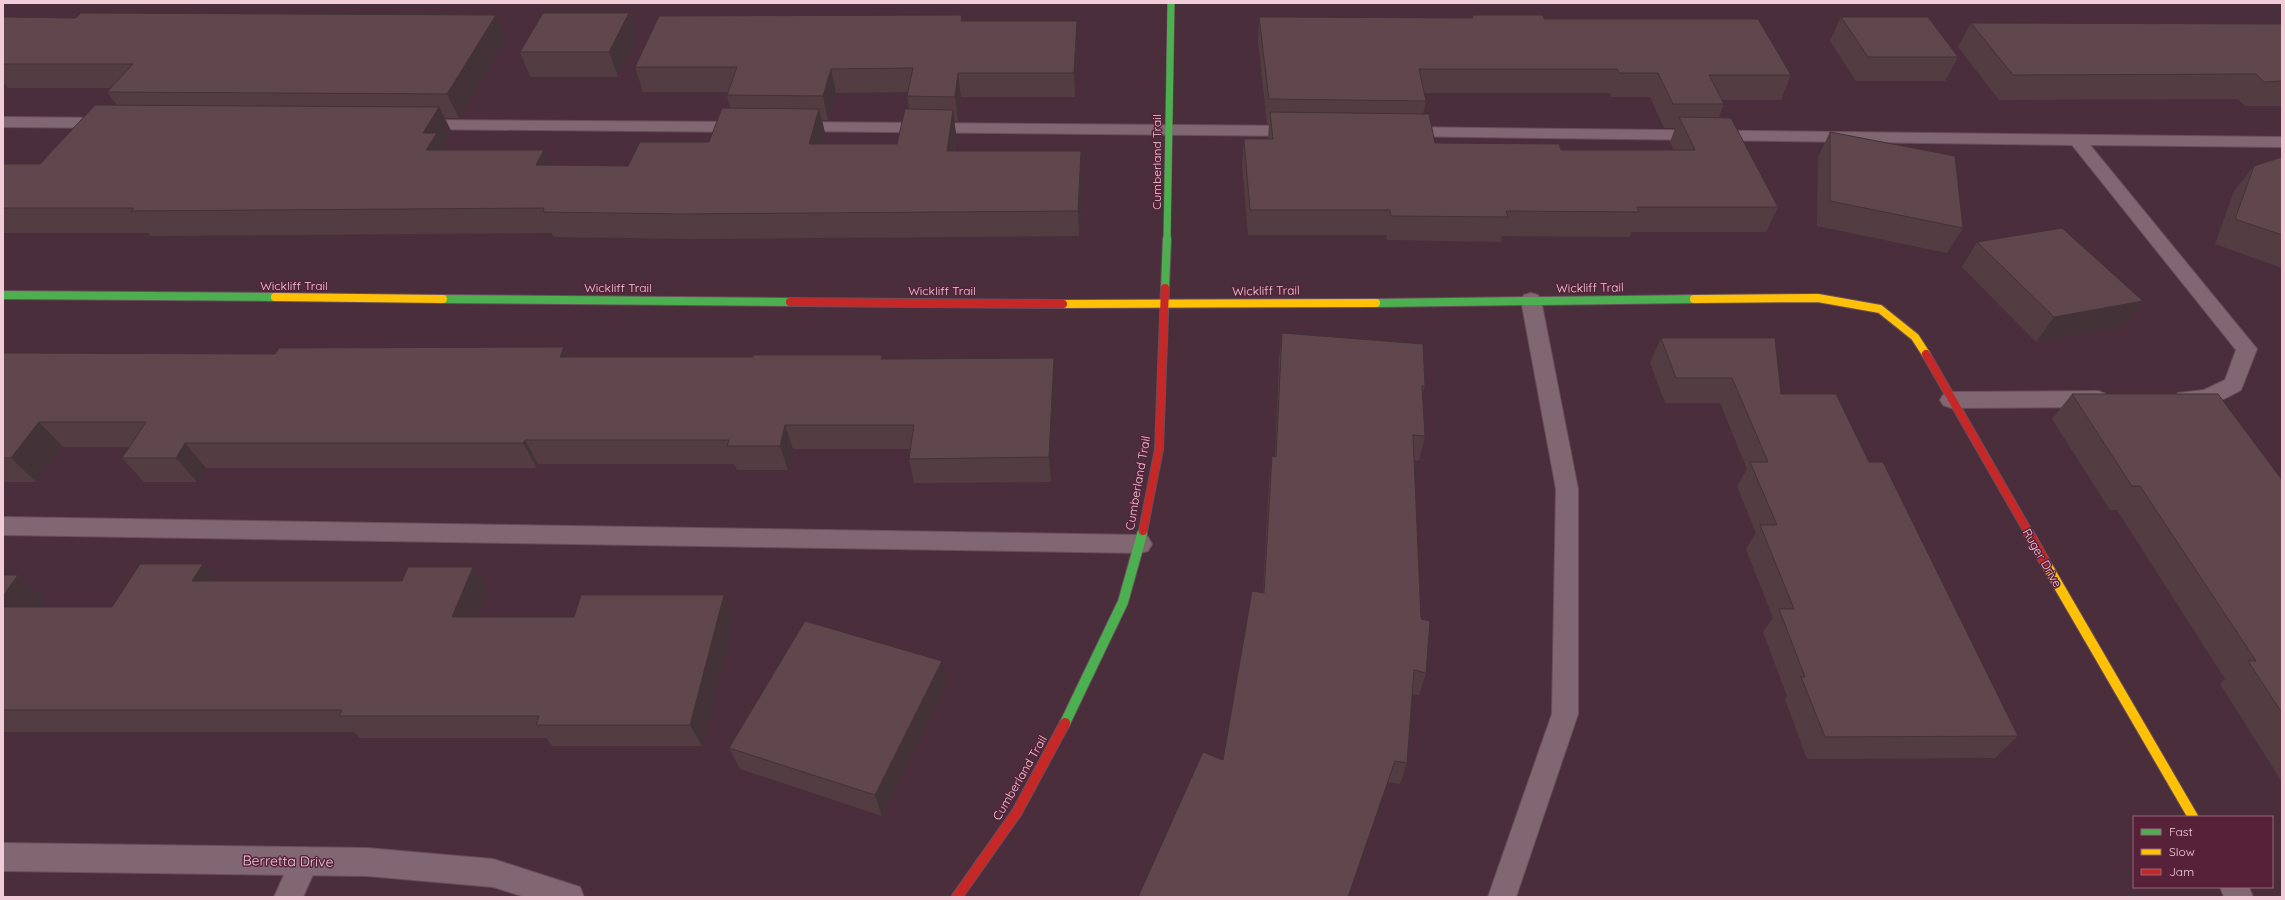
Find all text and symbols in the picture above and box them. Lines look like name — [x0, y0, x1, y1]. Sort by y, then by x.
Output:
street label: Cumberland Trail — [1149, 114, 1164, 210]
street label: Wickliff Trail — [260, 278, 328, 293]
street label: Wickliff Trail — [1556, 279, 1624, 296]
street label: Wickliff Trail — [584, 280, 652, 295]
street label: Wickliff Trail — [1232, 282, 1300, 299]
street label: Wickliff Trail — [908, 283, 976, 298]
street label: Cumberland Trail — [1122, 435, 1153, 531]
street label: Ruger Drive — [2020, 526, 2065, 590]
street label: Cumberland Trail — [989, 733, 1050, 823]
legend — [2133, 816, 2273, 888]
text: Fast — [2169, 824, 2193, 839]
text: Slow — [2169, 844, 2195, 859]
street label: Berretta Drive — [242, 851, 334, 871]
text: Jam — [2169, 864, 2194, 879]

